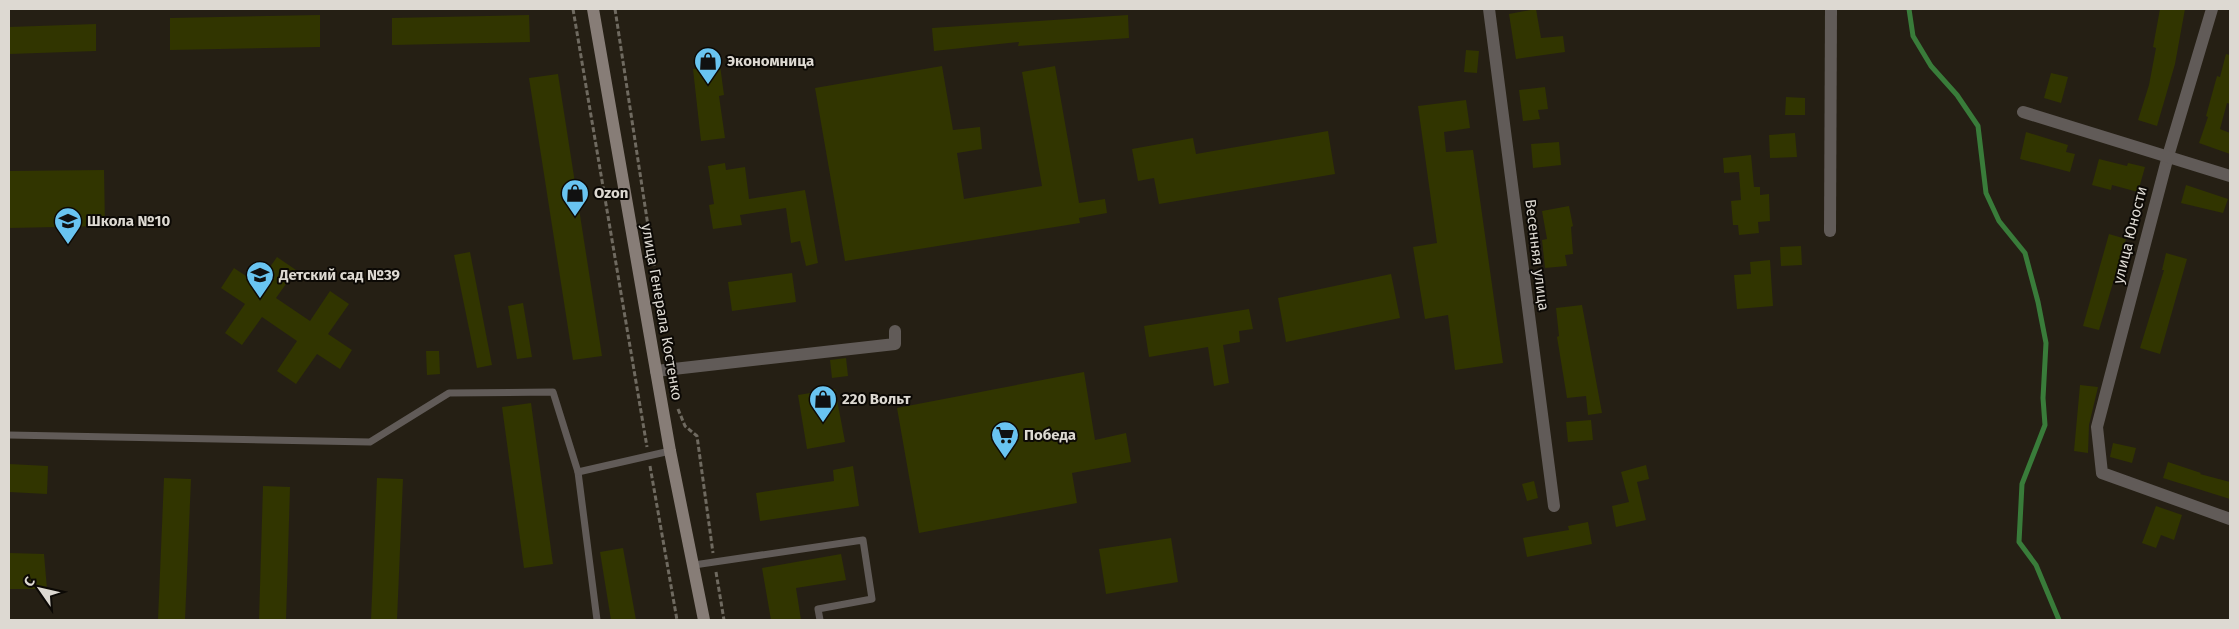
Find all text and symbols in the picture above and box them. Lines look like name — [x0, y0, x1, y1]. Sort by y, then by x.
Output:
shop icon: Экономница — [693, 46, 723, 85]
place label: Экономница — [727, 52, 814, 70]
shop icon: Ozon — [560, 178, 590, 217]
place label: Ozon — [594, 184, 628, 202]
street label: улица Юности — [2109, 184, 2151, 286]
street label: Весенняя улица — [1521, 198, 1553, 312]
school or university icon: Школа №10 — [53, 206, 83, 245]
place label: Школа №10 — [87, 212, 171, 230]
street label: улица Генерала Костенко — [638, 222, 686, 402]
school or university icon: Детский сад №39 — [245, 260, 275, 299]
place label: Детский сад №39 — [278, 266, 400, 284]
shop icon: 220 Вольт — [808, 384, 838, 423]
place label: 220 Вольт — [842, 390, 911, 408]
supermarket icon: Победа — [990, 420, 1020, 459]
place label: Победа — [1024, 426, 1076, 444]
north arrow — [15, 564, 65, 614]
text: С — [20, 574, 39, 590]

